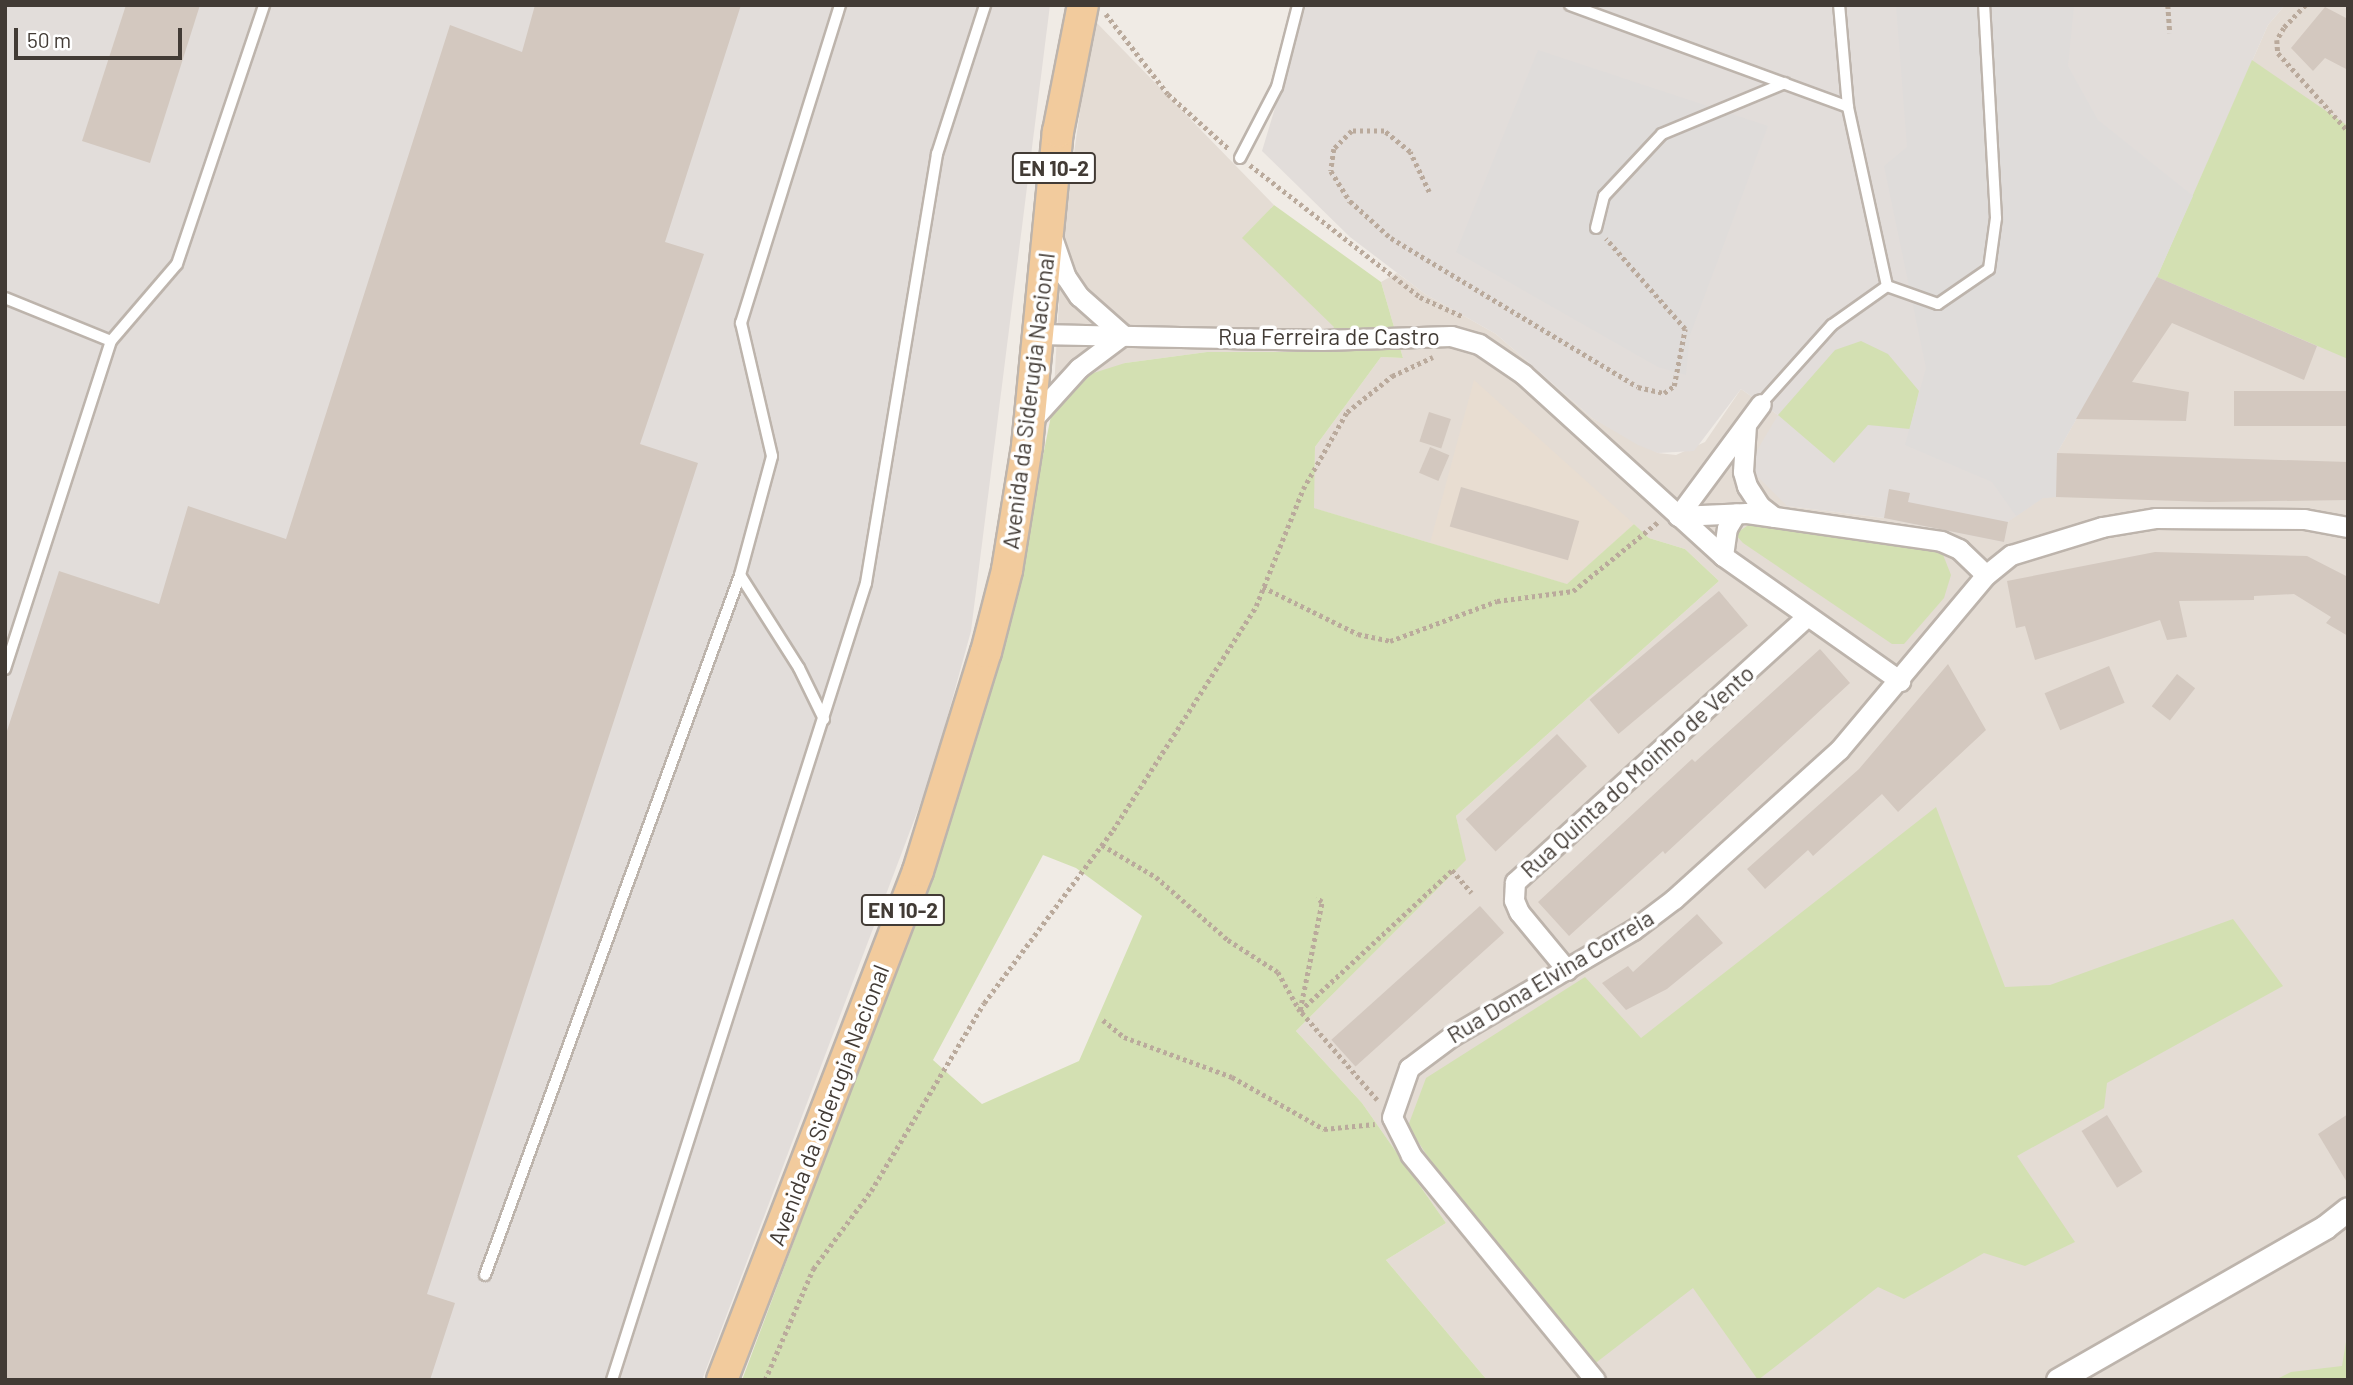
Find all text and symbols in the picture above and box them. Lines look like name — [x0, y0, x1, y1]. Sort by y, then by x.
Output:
scale bar — [18, 14, 186, 58]
text: 50 m — [27, 27, 71, 52]
road number: EN 10-2 — [1010, 150, 1098, 186]
street label: Avenida da Siderugia Nacional — [996, 251, 1060, 551]
street label: Rua Ferreira de Castro — [1218, 322, 1440, 350]
street label: Rua Quinta do Moinho de Vento — [1515, 659, 1759, 883]
road number: EN 10-2 — [859, 892, 947, 928]
street label: Rua Dona Elvina Correia — [1442, 903, 1658, 1049]
street label: Avenida da Siderugia Nacional — [762, 961, 894, 1249]

